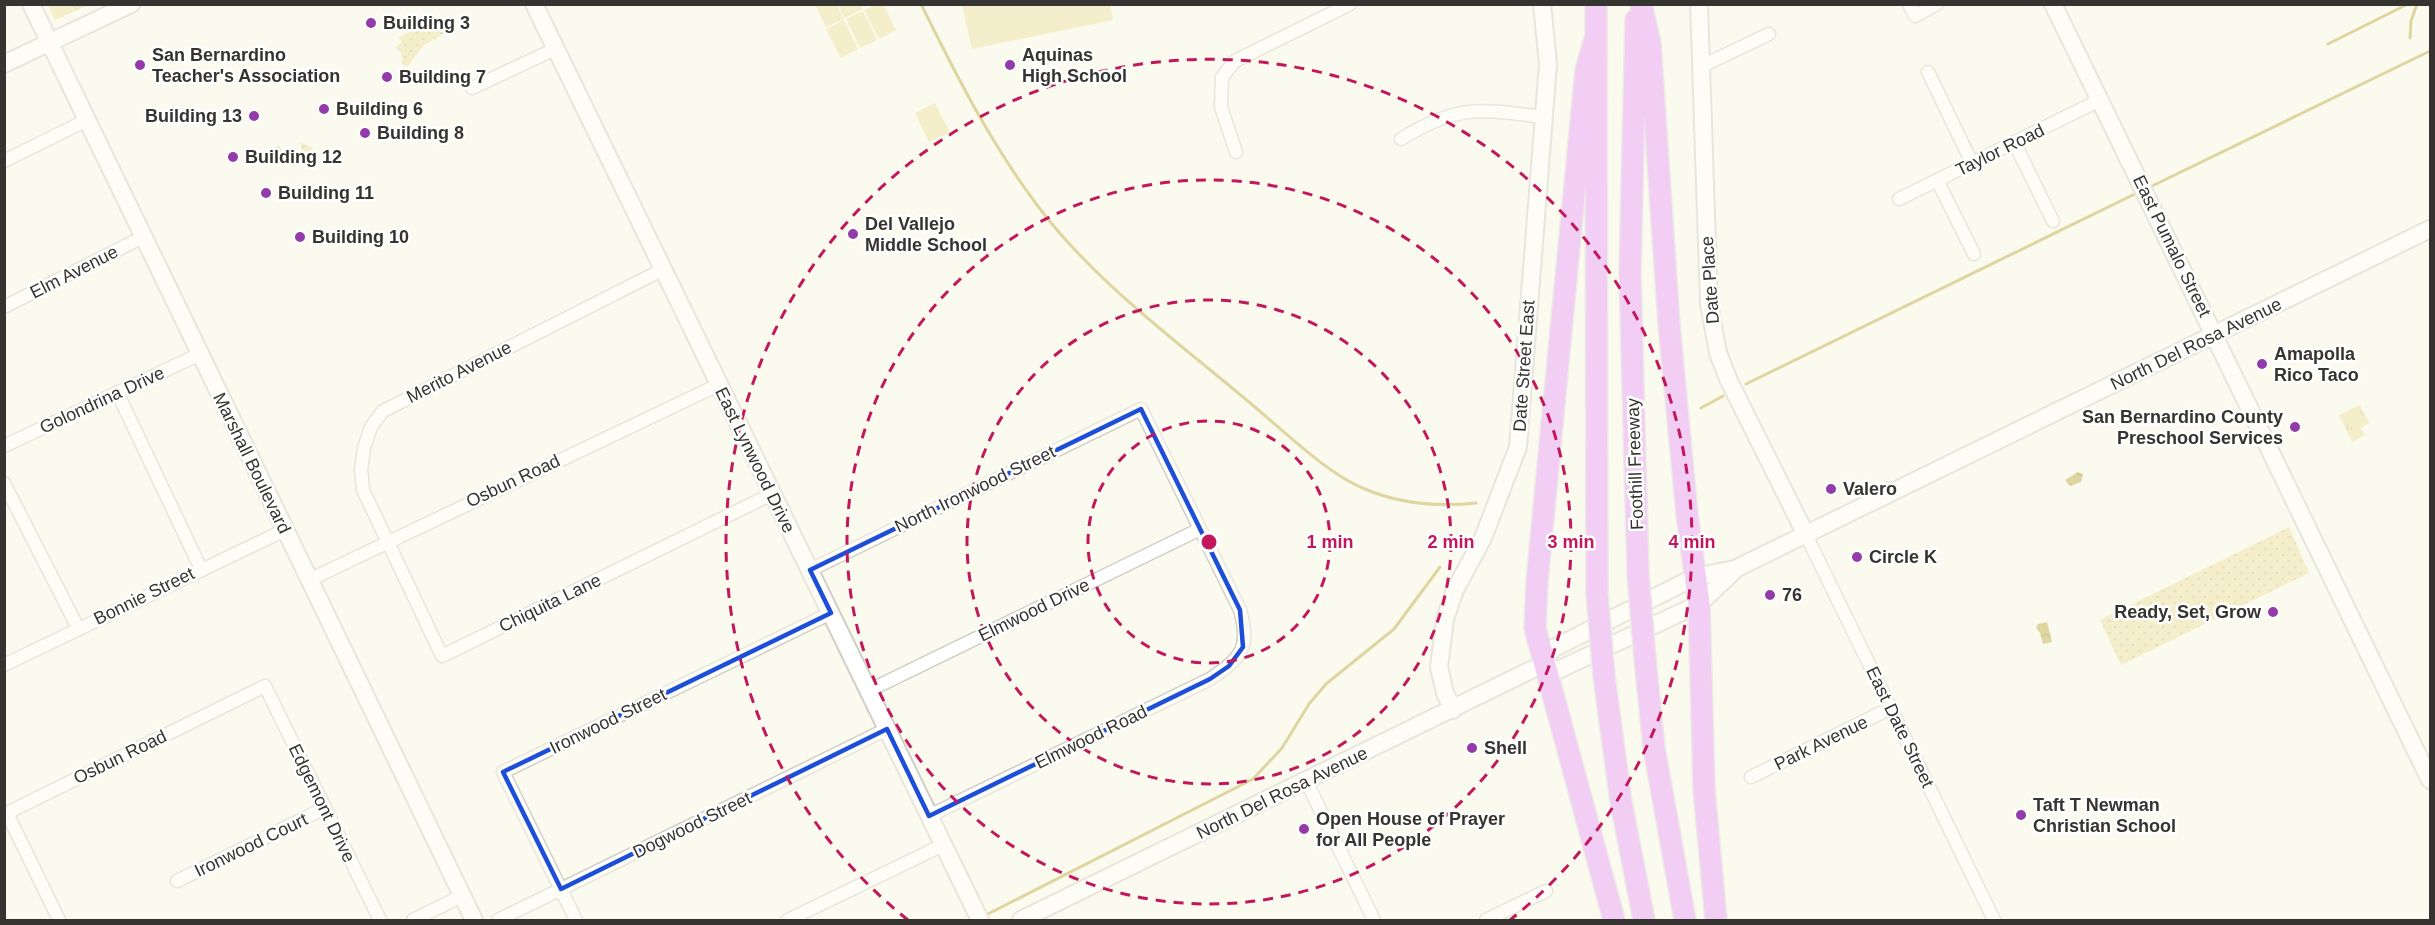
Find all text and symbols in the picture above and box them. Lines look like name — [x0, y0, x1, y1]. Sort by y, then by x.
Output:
place label: Building 3 — [383, 13, 470, 33]
marker: Building 3 — [364, 16, 378, 30]
place label: San Bernardino Teacher's Association — [152, 45, 340, 86]
place label: Aquinas High School — [1022, 45, 1127, 86]
marker: San Bernardino Teacher's Association — [133, 58, 147, 72]
marker: Aquinas High School — [1003, 58, 1017, 72]
place label: Building 7 — [399, 67, 486, 87]
marker: Building 7 — [380, 70, 394, 84]
place label: Building 6 — [336, 99, 423, 119]
marker: Building 6 — [317, 102, 331, 116]
place label: Building 13 — [145, 106, 242, 126]
marker: Building 13 — [247, 109, 261, 123]
street label: Taylor Road — [1952, 120, 2048, 180]
place label: Building 8 — [377, 123, 464, 143]
marker: Building 8 — [358, 126, 372, 140]
place label: Building 12 — [245, 147, 342, 167]
marker: Building 12 — [226, 150, 240, 164]
street label: East Pumalo Street — [2129, 172, 2215, 320]
place label: Building 11 — [278, 183, 374, 203]
marker: Building 11 — [259, 186, 273, 200]
place label: Del Vallejo Middle School — [865, 214, 987, 255]
place label: Building 10 — [312, 227, 409, 247]
marker: Del Vallejo Middle School — [846, 227, 860, 241]
marker: Building 10 — [293, 230, 307, 244]
street label: Date Place — [1697, 235, 1723, 325]
street label: Elm Avenue — [27, 241, 121, 303]
street label: North Del Rosa Avenue — [2107, 294, 2285, 394]
street label: Date Street East — [1509, 299, 1539, 433]
street label: Merito Avenue — [403, 337, 515, 407]
place label: Amapolla Rico Taco — [2274, 344, 2359, 385]
marker: Amapolla Rico Taco — [2255, 357, 2269, 371]
street label: Golondrina Drive — [37, 362, 167, 438]
street label: East Lynwood Drive — [711, 384, 799, 536]
street label: Marshall Boulevard — [209, 389, 295, 537]
street label: Foothill Freeway — [1623, 398, 1647, 530]
place label: San Bernardino County Preschool Services — [2082, 407, 2283, 448]
marker: San Bernardino County Preschool Services — [2288, 420, 2302, 434]
street label: North Ironwood Street — [891, 441, 1059, 537]
street label: Osbun Road — [463, 451, 563, 511]
place label: Valero — [1843, 479, 1897, 499]
marker: Valero — [1824, 482, 1838, 496]
centre of rings — [1199, 532, 1219, 552]
text: 1 min — [1306, 532, 1354, 552]
text: 2 min — [1427, 532, 1475, 552]
text: 3 min — [1547, 532, 1595, 552]
text: 4 min — [1668, 532, 1716, 552]
place label: Circle K — [1869, 547, 1937, 567]
marker: Circle K — [1850, 550, 1864, 564]
street label: Bonnie Street — [91, 563, 197, 629]
street label: Chiquita Lane — [496, 570, 604, 636]
street label: Elmwood Drive — [975, 574, 1093, 646]
place label: 76 — [1782, 585, 1802, 605]
marker: 76 — [1763, 588, 1777, 602]
place label: Ready, Set, Grow — [2114, 602, 2262, 622]
marker: Ready, Set, Grow — [2266, 605, 2280, 619]
street label: East Date Street — [1862, 663, 1938, 791]
street label: Ironwood Street — [547, 684, 669, 758]
street label: Elmwood Road — [1032, 701, 1150, 773]
street label: Park Avenue — [1771, 712, 1871, 774]
street label: Osbun Road — [70, 726, 170, 788]
place label: Shell — [1484, 738, 1527, 758]
street label: Edgemont Drive — [285, 741, 359, 865]
marker: Shell — [1465, 741, 1479, 755]
street label: North Del Rosa Avenue — [1193, 743, 1371, 843]
street label: Dogwood Street — [630, 788, 754, 862]
place label: Taft T Newman Christian School — [2033, 795, 2176, 836]
marker: Taft T Newman Christian School — [2014, 808, 2028, 822]
street label: Ironwood Court — [191, 809, 311, 881]
place label: Open House of Prayer for All People — [1316, 809, 1505, 850]
marker: Open House of Prayer for All People — [1297, 822, 1311, 836]

